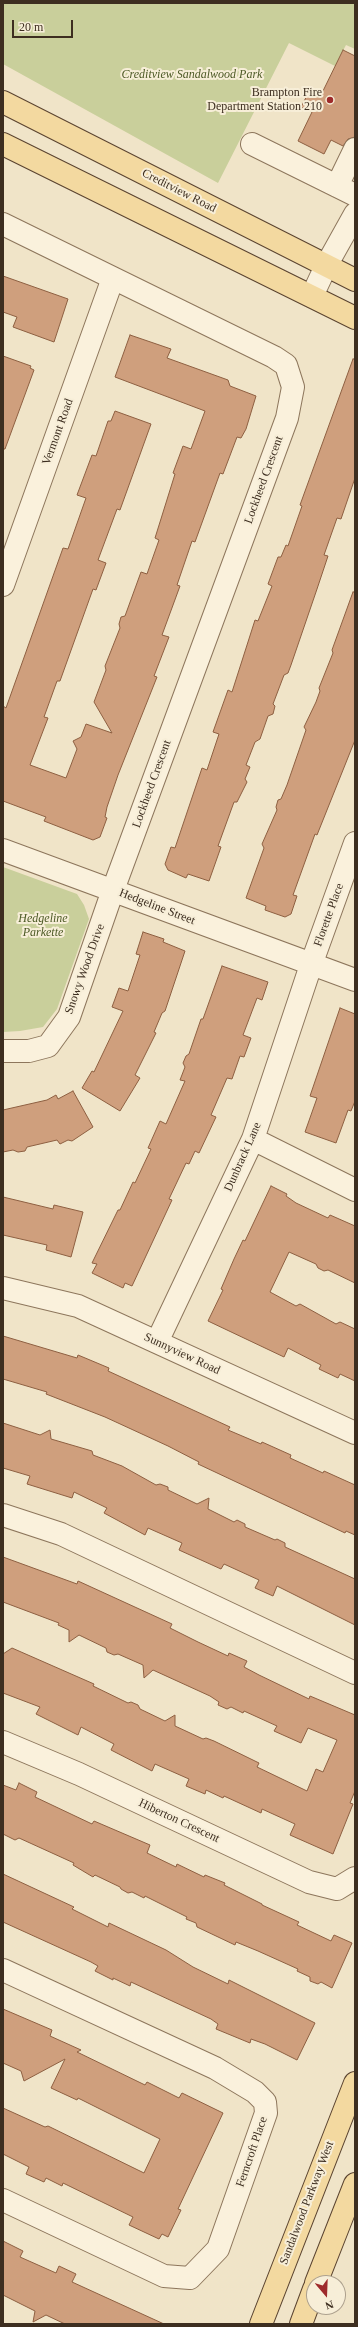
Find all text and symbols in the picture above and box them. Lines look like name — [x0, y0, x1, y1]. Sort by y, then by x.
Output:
scale bar — [14, 12, 75, 38]
text: 20 m — [19, 20, 43, 34]
park label: Creditview Sandalwood Park — [122, 68, 262, 82]
place label: Brampton Fire Department Station 210 — [207, 86, 322, 114]
marker: Brampton Fire Department Station 210 — [325, 95, 335, 105]
street label: Creditview Road — [139, 166, 219, 216]
street label: Vermont Road — [39, 397, 77, 467]
street label: Lockheed Crescent — [241, 434, 287, 526]
street label: Lockheed Crescent — [129, 738, 175, 830]
street label: Florette Place — [311, 881, 347, 949]
street label: Hedgeline Street — [117, 886, 197, 928]
park label: Hedgeline Parkette — [18, 912, 68, 940]
street label: Snowy Wood Drive — [62, 922, 108, 1016]
street label: Dunbrack Lane — [221, 1120, 265, 1194]
street label: Sunnyview Road — [142, 1330, 222, 1378]
street label: Hiberton Crescent — [136, 1796, 222, 1846]
street label: Ferncroft Place — [233, 2115, 271, 2189]
street label: Sandalwood Parkway West — [277, 2139, 337, 2267]
north arrow — [306, 2275, 346, 2315]
text: N — [324, 2298, 335, 2312]

